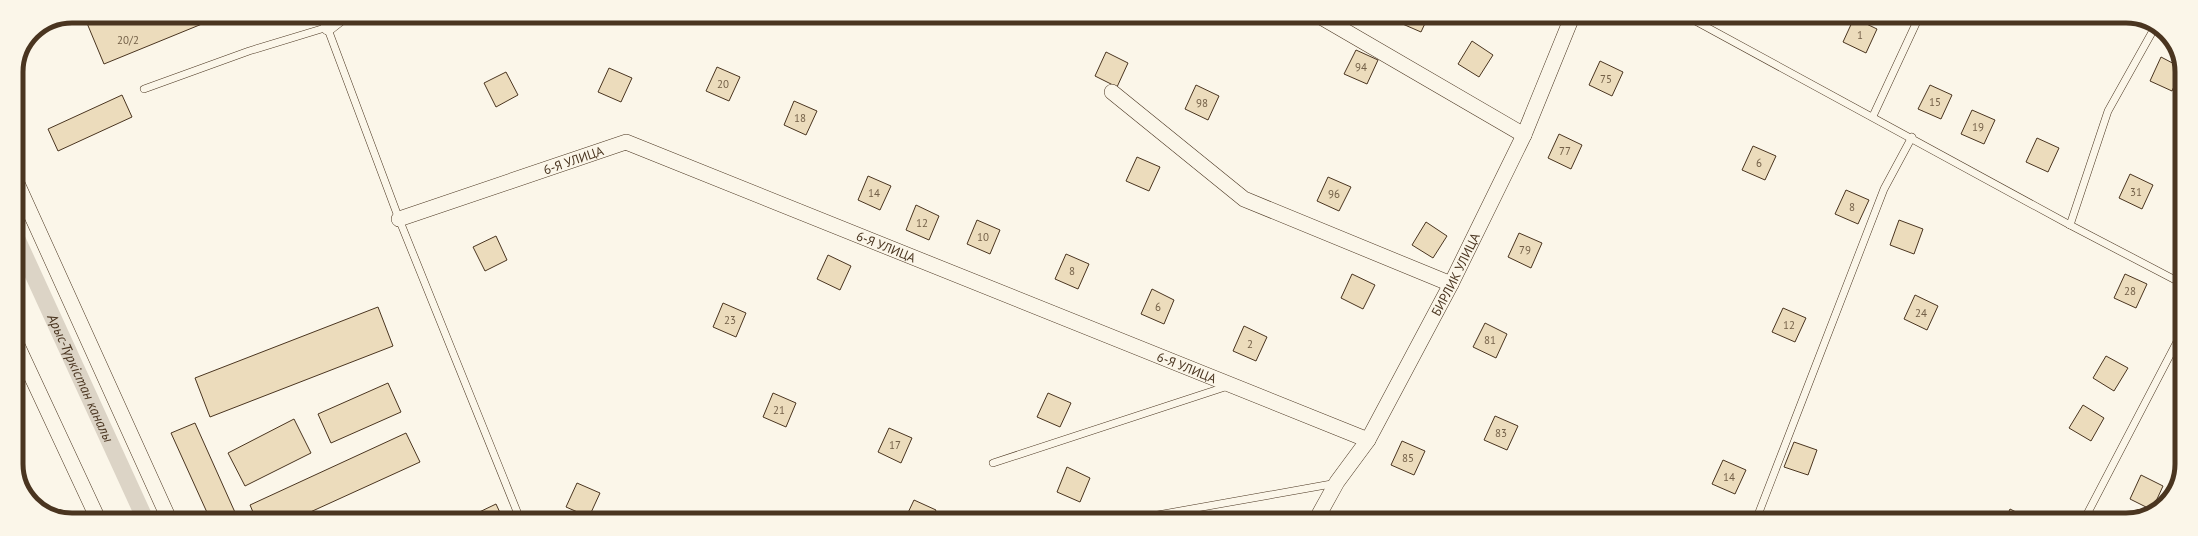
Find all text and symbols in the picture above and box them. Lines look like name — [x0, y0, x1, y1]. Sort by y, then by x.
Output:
house number: 1 — [1857, 28, 1863, 42]
house number: 20/2 — [117, 33, 139, 47]
house number: 94 — [1355, 60, 1367, 74]
house number: 75 — [1600, 72, 1612, 86]
house number: 20 — [717, 77, 729, 91]
house number: 15 — [1929, 95, 1941, 109]
house number: 98 — [1196, 96, 1208, 110]
house number: 18 — [794, 111, 806, 125]
house number: 19 — [1972, 120, 1984, 134]
street label: 6-Я УЛИЦА — [541, 142, 606, 178]
house number: 77 — [1559, 144, 1571, 158]
house number: 6 — [1756, 156, 1762, 170]
house number: 31 — [2130, 185, 2142, 199]
house number: 14 — [868, 186, 880, 200]
house number: 96 — [1328, 187, 1340, 201]
house number: 8 — [1849, 200, 1855, 214]
house number: 12 — [916, 216, 928, 230]
street label: 6-Я УЛИЦА — [854, 227, 919, 266]
street label: БИРЛИК УЛИЦА — [1427, 229, 1484, 319]
house number: 10 — [977, 230, 989, 244]
house number: 79 — [1519, 243, 1531, 257]
house number: 8 — [1069, 264, 1075, 278]
house number: 28 — [2124, 284, 2136, 298]
house number: 6 — [1155, 300, 1161, 314]
house number: 24 — [1915, 306, 1927, 320]
water label: Арыс-Түркістан каналы — [43, 310, 118, 445]
house number: 23 — [724, 313, 736, 327]
house number: 12 — [1783, 318, 1795, 332]
house number: 81 — [1484, 333, 1496, 347]
house number: 2 — [1247, 337, 1253, 351]
street label: 6-Я УЛИЦА — [1155, 348, 1219, 387]
house number: 21 — [773, 403, 785, 417]
house number: 83 — [1495, 426, 1507, 440]
house number: 17 — [889, 438, 901, 452]
house number: 85 — [1402, 451, 1414, 465]
house number: 14 — [1723, 470, 1735, 484]

